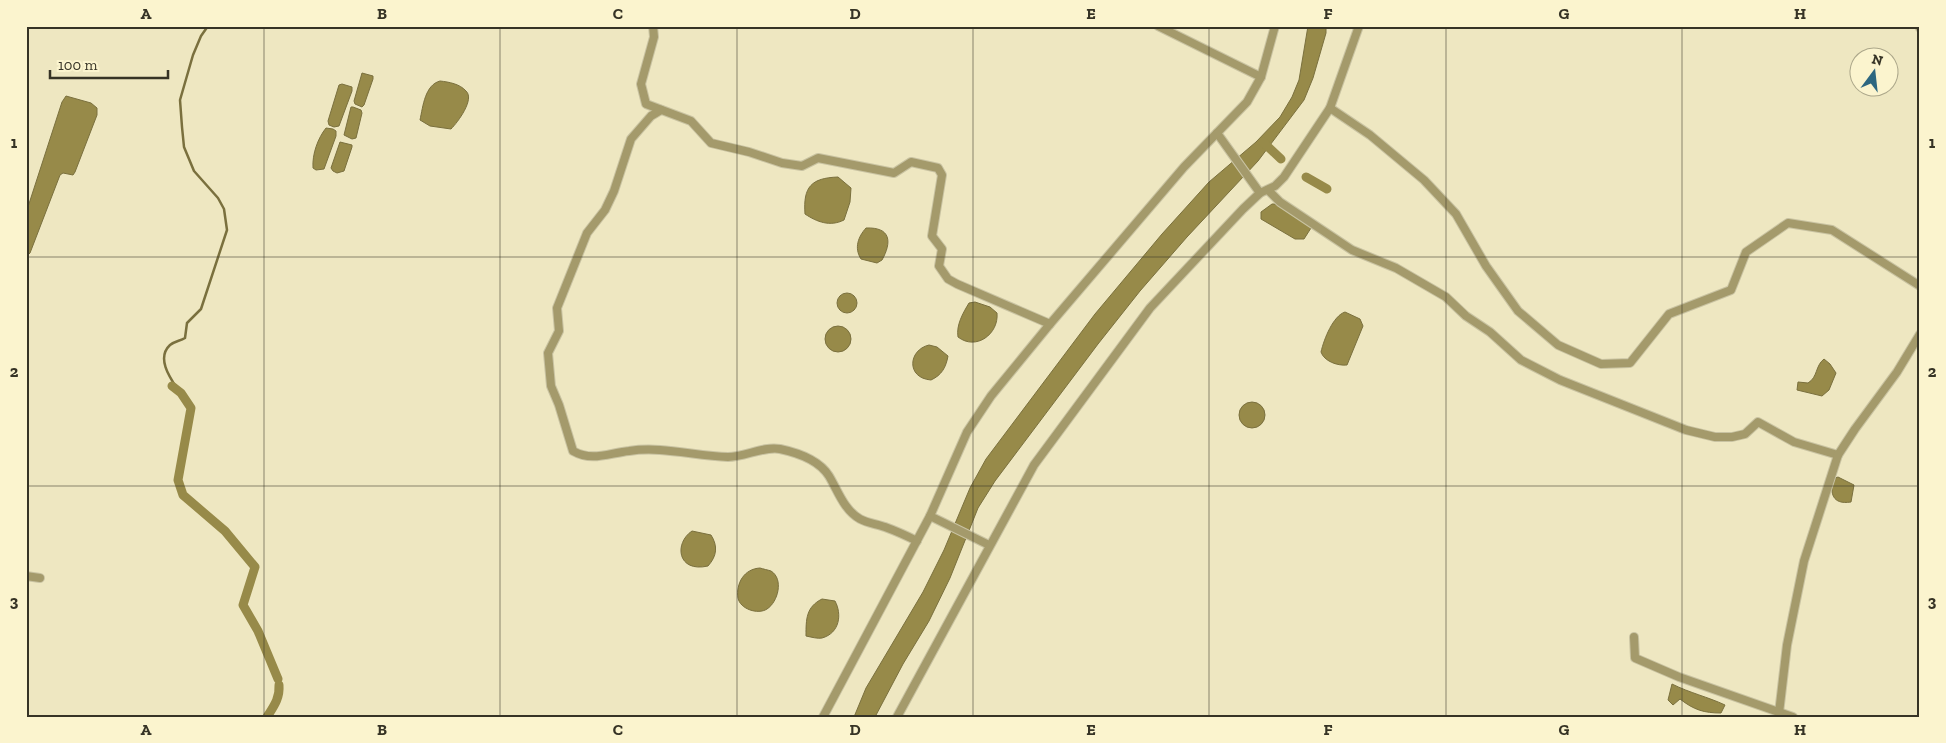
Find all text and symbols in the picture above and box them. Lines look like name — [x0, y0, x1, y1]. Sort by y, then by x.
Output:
text: A — [141, 4, 152, 23]
text: B — [377, 4, 387, 23]
text: C — [613, 4, 623, 23]
text: D — [849, 4, 861, 23]
text: E — [1086, 4, 1096, 23]
text: F — [1323, 4, 1333, 23]
text: G — [1559, 4, 1570, 23]
text: H — [1794, 4, 1806, 23]
scale bar — [50, 48, 168, 80]
north arrow — [1848, 48, 1898, 98]
text: N — [1870, 50, 1885, 70]
text: 100 m — [58, 56, 97, 74]
text: 1 — [11, 133, 18, 152]
text: 1 — [1929, 133, 1936, 152]
text: 2 — [10, 362, 19, 381]
text: 2 — [1928, 362, 1937, 381]
text: 3 — [10, 592, 19, 611]
text: 3 — [1928, 592, 1937, 611]
text: A — [141, 720, 152, 739]
text: B — [377, 720, 387, 739]
text: C — [613, 720, 623, 739]
text: D — [849, 720, 861, 739]
text: E — [1086, 720, 1096, 739]
text: F — [1323, 720, 1333, 739]
text: G — [1559, 720, 1570, 739]
text: H — [1794, 720, 1806, 739]

